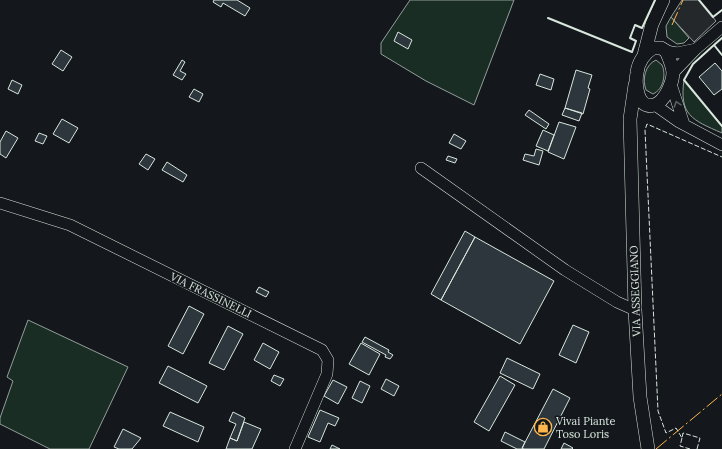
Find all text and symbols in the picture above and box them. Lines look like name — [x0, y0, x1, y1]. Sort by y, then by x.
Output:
one-way arrow — [673, 101, 682, 108]
street label: VIA ASSEGGIANO — [626, 245, 644, 338]
street label: VIA FRASSINELLI — [167, 269, 254, 321]
place label: Vivai Piante Toso Loris — [555, 414, 615, 441]
shop icon: Vivai Piante Toso Loris — [533, 417, 553, 437]

